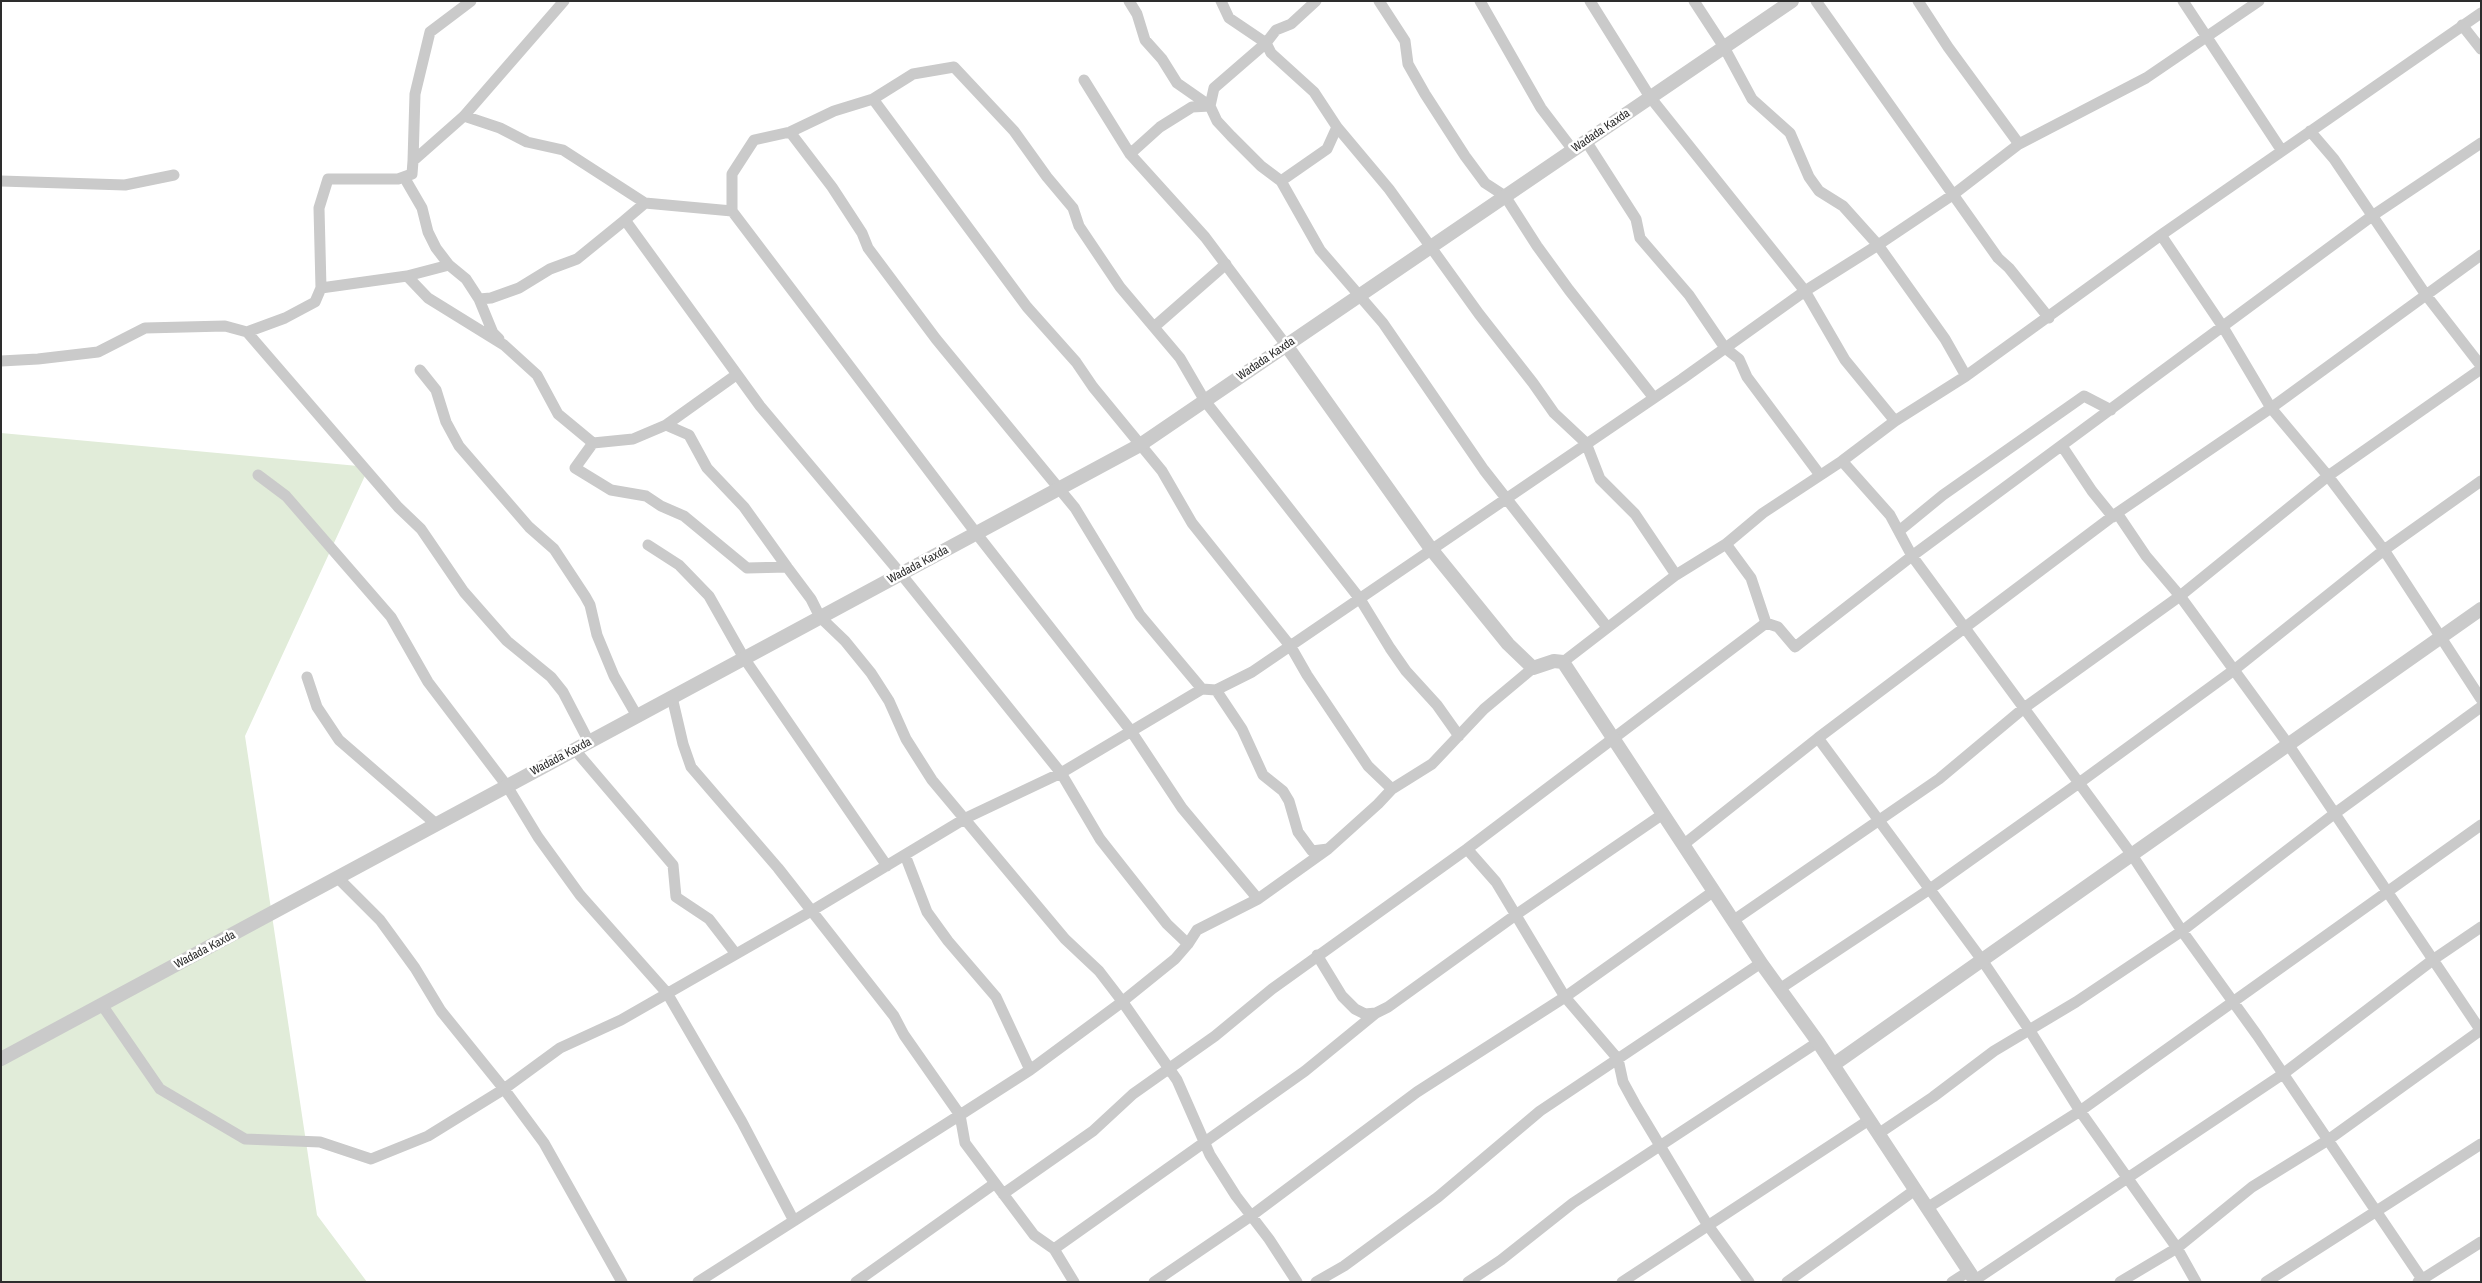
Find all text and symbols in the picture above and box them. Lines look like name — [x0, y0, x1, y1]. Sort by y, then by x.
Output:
street label: Wadada Kaxda — [1569, 106, 1633, 156]
street label: Wadada Kaxda — [1234, 334, 1298, 384]
street label: Wadada Kaxda — [885, 543, 951, 587]
street label: Wadada Kaxda — [528, 735, 594, 779]
street label: Wadada Kaxda — [172, 928, 238, 972]

